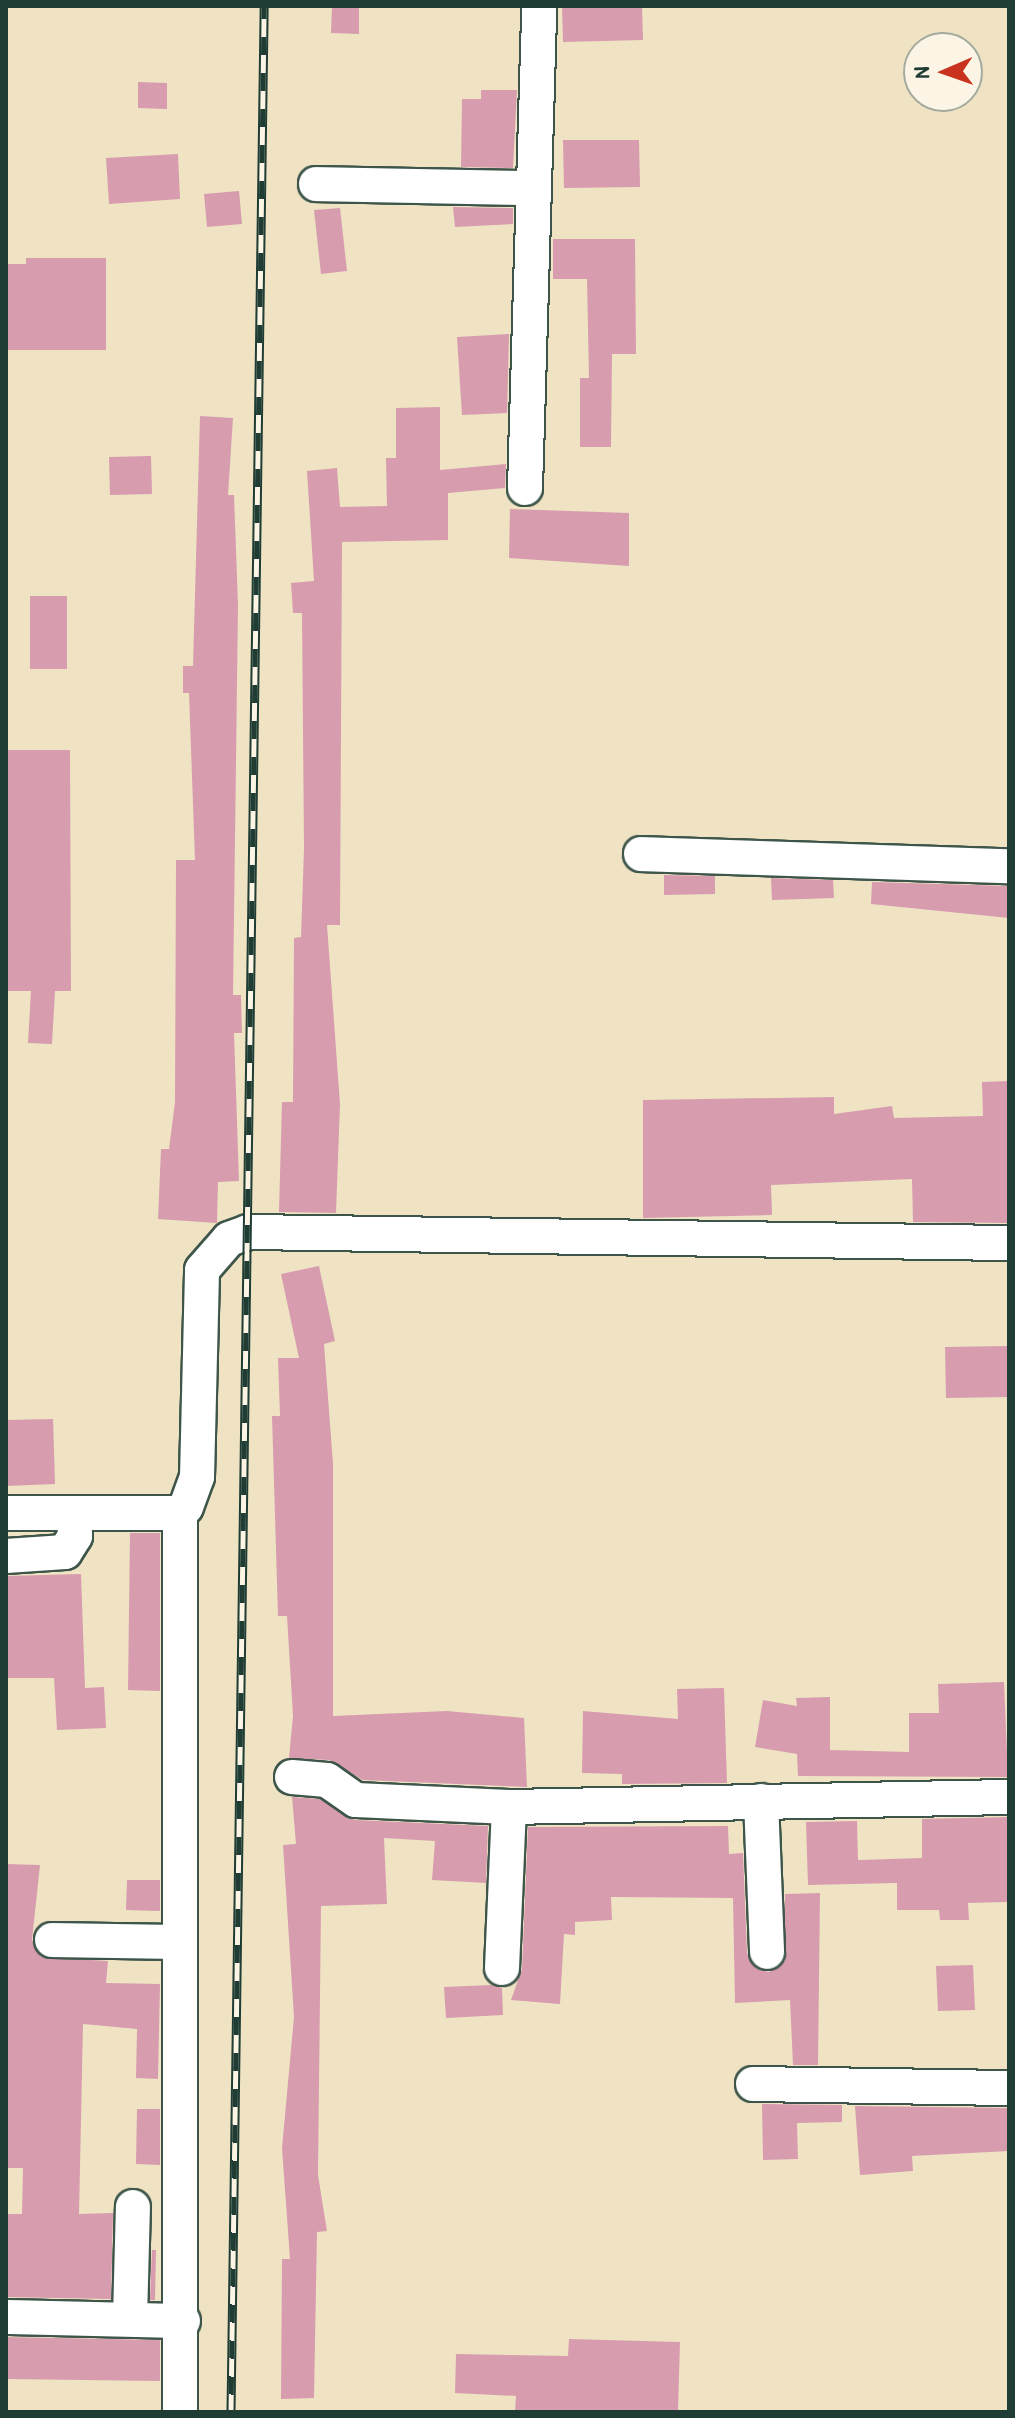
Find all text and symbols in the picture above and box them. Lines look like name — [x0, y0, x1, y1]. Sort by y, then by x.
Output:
north arrow — [903, 32, 983, 112]
text: N — [906, 66, 936, 79]

